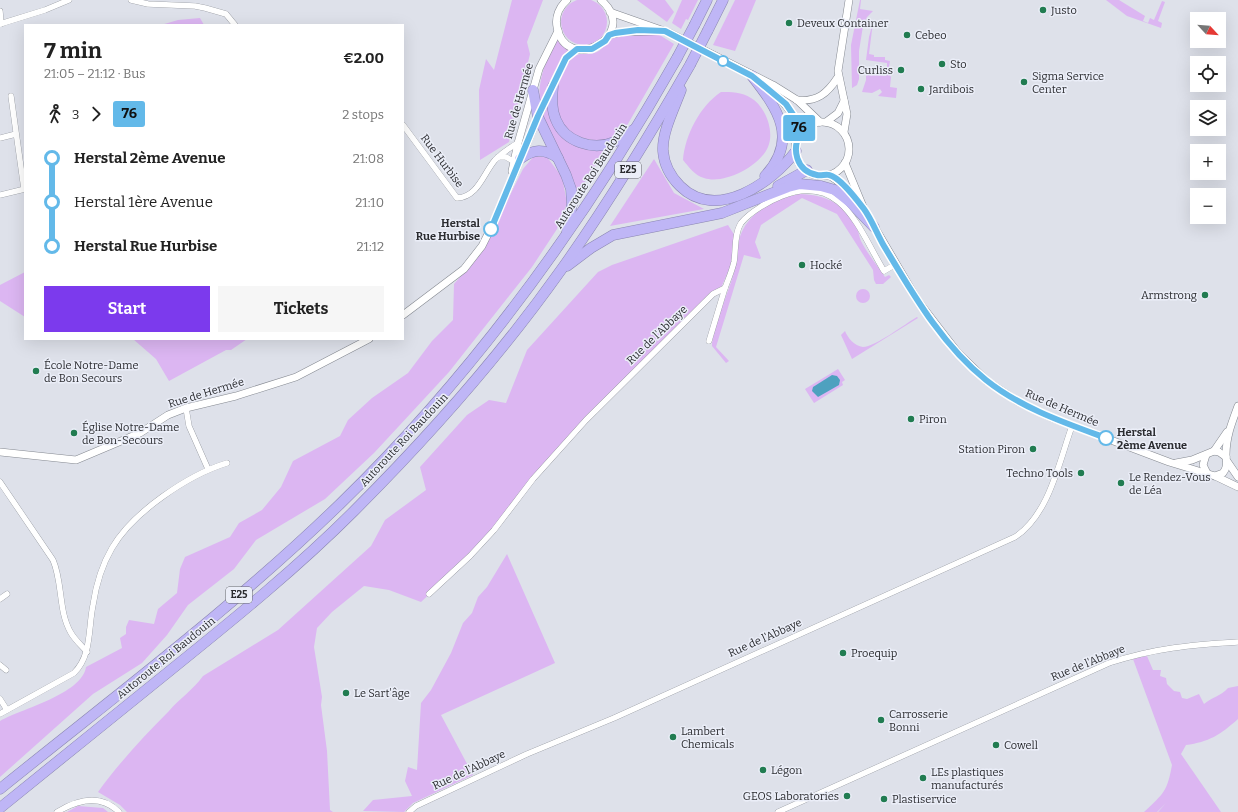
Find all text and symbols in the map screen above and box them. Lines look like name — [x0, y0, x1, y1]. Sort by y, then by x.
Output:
place label: Justo — [1050, 4, 1077, 17]
marker: Justo — [1038, 5, 1048, 15]
north arrow — [1190, 12, 1226, 48]
map controls — [1190, 12, 1226, 224]
place label: Deveux Container — [797, 17, 889, 30]
marker: Deveux Container — [784, 18, 794, 28]
place label: Cebeo — [915, 29, 947, 42]
marker: Cebeo — [902, 30, 912, 40]
text: 7 min — [44, 37, 102, 64]
text: €2.00 — [343, 49, 384, 67]
unlabelled marker — [717, 55, 729, 67]
button: locate — [1190, 56, 1226, 92]
place label: Sto — [950, 58, 967, 71]
marker: Sto — [937, 59, 947, 69]
street label: Rue de Hermée — [502, 61, 536, 141]
place label: Curliss — [858, 64, 893, 77]
marker: Curliss — [896, 65, 906, 75]
text: 21:05 – 21:12 · Bus — [44, 66, 145, 81]
place label: Sigma Service Center — [1032, 70, 1104, 96]
marker: Sigma Service Center — [1019, 77, 1029, 87]
place label: Jardibois — [928, 83, 974, 96]
marker: Jardibois — [916, 84, 926, 94]
button: layers — [1190, 100, 1226, 136]
icon: walk — [44, 103, 66, 125]
icon: forward — [85, 103, 107, 125]
text: 76 — [121, 105, 137, 122]
text: 3 — [72, 107, 79, 122]
text: 2 stops — [342, 107, 384, 122]
line badge: 76 — [781, 115, 817, 141]
text: 76 — [791, 119, 807, 136]
street label: Autoroute Roi Baudouin — [552, 121, 630, 231]
street label: Rue Hurbise — [418, 132, 466, 190]
button: + — [1190, 144, 1226, 180]
text: Herstal 2ème Avenue — [74, 149, 225, 167]
text: 21:08 — [353, 151, 384, 166]
road number: E25 — [615, 162, 641, 178]
button: − — [1190, 188, 1226, 224]
text: Herstal 1ère Avenue — [74, 193, 213, 211]
text: 21:10 — [355, 195, 384, 210]
place label: Herstal Rue Hurbise — [416, 217, 481, 243]
marker: Herstal Rue Hurbise — [483, 221, 499, 237]
text: Herstal Rue Hurbise — [74, 237, 217, 255]
text: 21:12 — [357, 239, 384, 254]
place label: Hocké — [810, 259, 842, 272]
marker: Hocké — [797, 260, 807, 270]
button: Start — [44, 286, 210, 332]
button: Tickets — [218, 286, 384, 332]
place label: Armstrong — [1141, 289, 1197, 302]
marker: Armstrong — [1200, 290, 1210, 300]
street label: Rue de l'Abbaye — [624, 303, 690, 367]
place label: École Notre-Dame de Bon Secours — [44, 358, 139, 385]
marker: École Notre-Dame de Bon Secours — [31, 366, 41, 376]
street label: Rue de Hermée — [166, 375, 246, 411]
street label: Rue de Hermée — [1023, 387, 1101, 429]
street label: Autoroute Roi Baudouin — [357, 391, 451, 489]
place label: Piron — [919, 413, 947, 426]
marker: Piron — [906, 414, 916, 424]
place label: Église Notre-Dame de Bon-Secours — [82, 420, 179, 447]
place label: Herstal 2ème Avenue — [1117, 426, 1187, 452]
marker: Église Notre-Dame de Bon-Secours — [69, 428, 79, 438]
marker: Herstal 2ème Avenue — [1098, 430, 1114, 446]
place label: Station Piron — [958, 443, 1025, 456]
marker: Station Piron — [1028, 444, 1038, 454]
place label: Techno Tools — [1006, 467, 1073, 480]
marker: Techno Tools — [1076, 468, 1086, 478]
place label: Le Rendez-Vous de Léa — [1129, 471, 1211, 497]
marker: Le Rendez-Vous de Léa — [1116, 478, 1126, 488]
road number: E25 — [226, 587, 252, 603]
street label: Autoroute Roi Baudouin — [114, 614, 218, 702]
street label: Rue de l'Abbaye — [726, 616, 804, 660]
street label: Rue de l'Abbaye — [1049, 642, 1127, 684]
place label: Proequip — [851, 647, 898, 660]
marker: Proequip — [838, 648, 848, 658]
place label: Le Sart'âge — [354, 687, 410, 700]
marker: Le Sart'âge — [341, 688, 351, 698]
place label: Carrosserie Bonni — [889, 708, 948, 734]
marker: Carrosserie Bonni — [876, 715, 886, 725]
place label: Lambert Chemicals — [681, 725, 734, 751]
marker: Lambert Chemicals — [668, 732, 678, 742]
place label: Cowell — [1004, 739, 1038, 752]
marker: Cowell — [991, 740, 1001, 750]
street label: Rue de l'Abbaye — [430, 747, 508, 793]
place label: Légon — [771, 764, 802, 777]
marker: Légon — [758, 765, 768, 775]
place label: LEs plastiques manufacturés — [931, 766, 1004, 792]
marker: LEs plastiques manufacturés — [918, 773, 928, 783]
place label: GEOS Laboratories — [743, 790, 839, 803]
marker: GEOS Laboratories — [842, 791, 852, 801]
place label: Plastiservice — [892, 793, 957, 806]
marker: Plastiservice — [879, 794, 889, 804]

